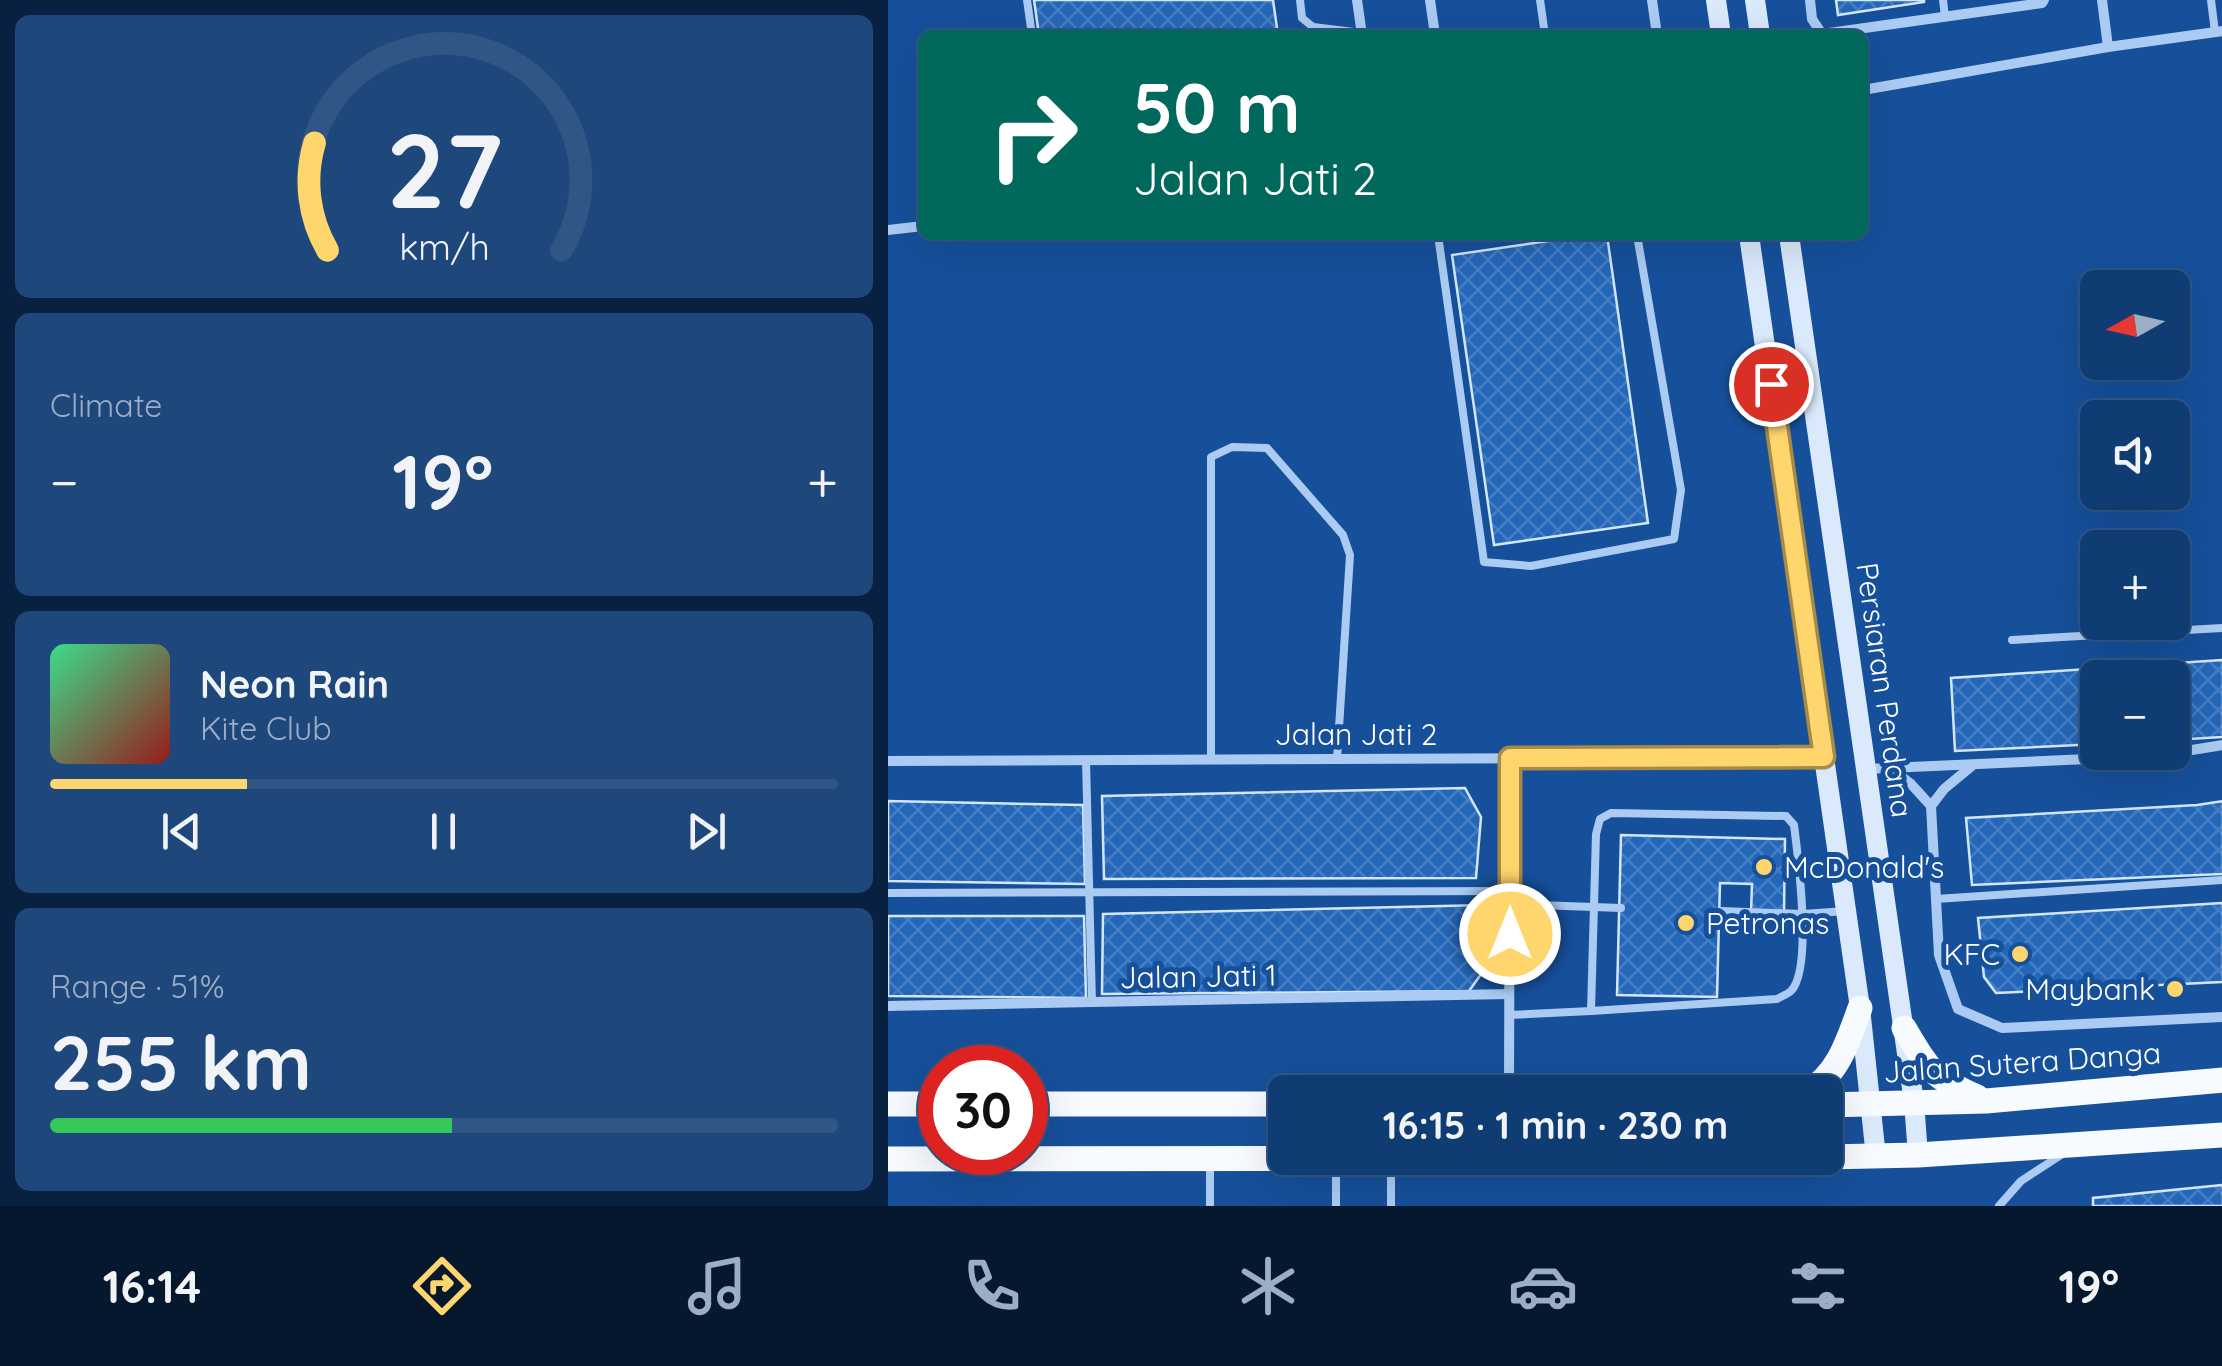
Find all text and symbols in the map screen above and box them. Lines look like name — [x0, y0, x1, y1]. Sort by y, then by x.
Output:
text: 50 m — [1133, 63, 1300, 151]
icon: right — [968, 70, 1098, 200]
text: 27 — [386, 104, 502, 234]
text: Jalan Jati 2 — [1133, 150, 1377, 206]
text: km/h — [399, 224, 489, 269]
north arrow — [2080, 270, 2190, 380]
map controls — [2080, 270, 2190, 770]
pin — [1729, 342, 1814, 427]
icon: arrive — [1744, 357, 1799, 412]
text: Climate — [50, 385, 162, 425]
button: sound — [2080, 400, 2190, 510]
text: 19° — [392, 434, 493, 528]
text: − — [50, 447, 79, 516]
text: + — [807, 447, 838, 516]
button: + — [2080, 530, 2190, 640]
street label: Persiaran Perdana — [1848, 560, 1922, 820]
text: Neon Rain — [200, 660, 389, 708]
button: − — [2080, 660, 2190, 770]
text: Kite Club — [200, 708, 332, 748]
street label: Jalan Jati 2 — [1275, 715, 1437, 753]
icon: previous — [154, 804, 209, 859]
icon: pause — [416, 804, 471, 859]
icon: next — [679, 804, 734, 859]
place label: McDonald's — [1784, 848, 1944, 886]
marker: McDonald's — [1753, 856, 1775, 878]
position arrow — [1458, 882, 1562, 986]
place label: Petronas — [1706, 904, 1829, 942]
marker: Petronas — [1675, 912, 1697, 934]
place label: KFC — [1943, 935, 2000, 973]
marker: KFC — [2009, 943, 2031, 965]
street label: Jalan Jati 1 — [1119, 956, 1277, 996]
text: Range · 51% — [50, 966, 225, 1006]
place label: Maybank — [2025, 970, 2155, 1008]
marker: Maybank — [2164, 978, 2186, 1000]
text: 255 km — [50, 1015, 312, 1109]
street label: Jalan Sutera Danga — [1882, 1033, 2162, 1091]
speed limit sign: 30 — [918, 1045, 1048, 1175]
text: 16:15 · 1 min · 230 m — [1383, 1101, 1728, 1149]
icon: directions — [407, 1251, 477, 1321]
icon: music — [682, 1251, 752, 1321]
icon: phone — [957, 1251, 1027, 1321]
icon: climate — [1233, 1251, 1303, 1321]
icon: car — [1508, 1251, 1578, 1321]
icon: filters — [1783, 1251, 1853, 1321]
text: 16:14 — [103, 1258, 201, 1314]
text: 19° — [2058, 1258, 2119, 1314]

